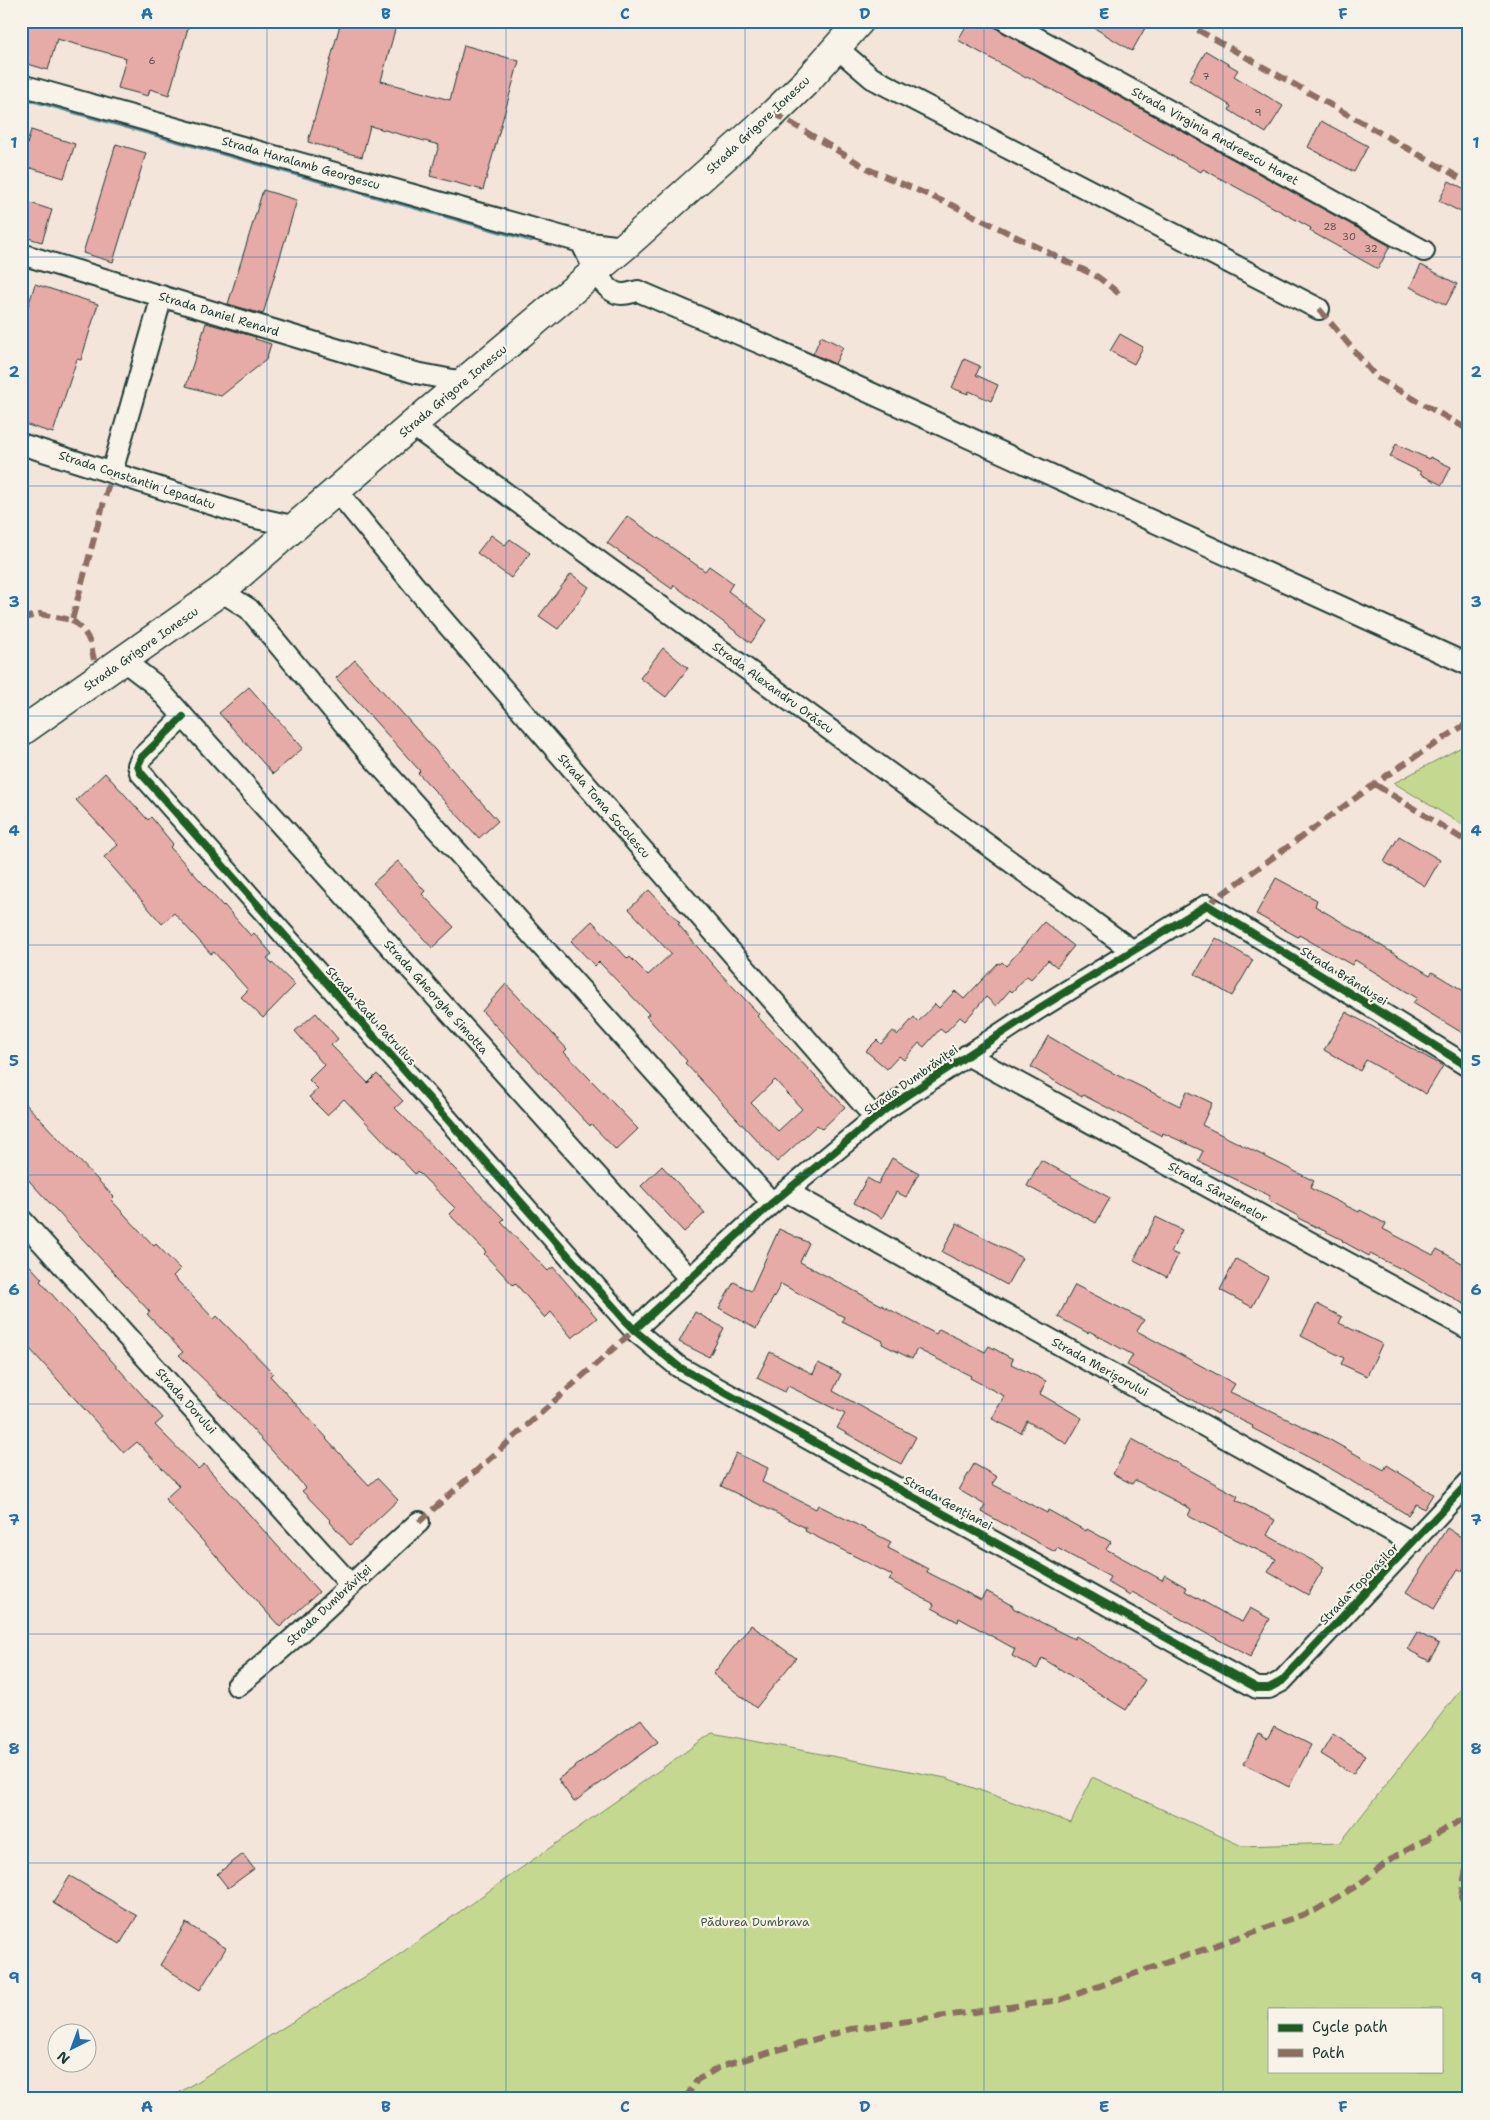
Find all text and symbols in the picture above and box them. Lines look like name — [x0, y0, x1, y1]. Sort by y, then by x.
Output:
text: A — [141, 3, 153, 24]
text: B — [381, 3, 391, 24]
text: C — [620, 3, 630, 24]
text: D — [859, 3, 871, 24]
text: E — [1099, 3, 1109, 24]
text: F — [1338, 3, 1348, 24]
house number: 6 — [149, 54, 156, 67]
house number: 7 — [1203, 70, 1210, 83]
street label: Strada Grigore Ionescu — [703, 73, 813, 177]
street label: Strada Virginia Andreescu Haret — [1128, 83, 1302, 189]
house number: 9 — [1255, 106, 1262, 119]
text: 1 — [10, 132, 18, 153]
text: 1 — [1472, 132, 1480, 153]
street label: Strada Haralamb Georgescu — [220, 133, 382, 193]
house number: 28 — [1323, 220, 1337, 233]
house number: 30 — [1342, 230, 1356, 243]
house number: 32 — [1364, 242, 1378, 255]
street label: Strada Daniel Renard — [157, 288, 282, 340]
street label: Strada Grigore Ionescu — [396, 341, 510, 441]
text: 2 — [8, 361, 20, 382]
text: 2 — [1470, 361, 1482, 382]
street label: Strada Constantin Lepadatu — [57, 447, 217, 513]
text: 3 — [8, 591, 20, 612]
text: 3 — [1470, 591, 1482, 612]
street label: Strada Grigore Ionescu — [80, 603, 202, 695]
street label: Strada Alexandru Orăscu — [709, 639, 837, 737]
street label: Strada Toma Socolescu — [554, 750, 654, 862]
text: 4 — [8, 820, 20, 841]
text: 4 — [1470, 820, 1482, 841]
street label: Strada Gheorghe Simotta — [380, 936, 492, 1058]
street label: Strada Brândușei — [1297, 943, 1391, 1009]
street label: Strada Radu Patrulius — [322, 963, 420, 1069]
street label: Strada Dumbrăviței — [861, 1041, 961, 1119]
text: 5 — [9, 1050, 19, 1071]
text: 5 — [1471, 1050, 1481, 1071]
street label: Strada Sânzienelor — [1165, 1158, 1271, 1226]
text: 6 — [8, 1279, 20, 1300]
text: 6 — [1470, 1279, 1482, 1300]
street label: Strada Merișorului — [1049, 1334, 1151, 1400]
street label: Strada Dorului — [152, 1364, 220, 1438]
street label: Strada Gențianei — [901, 1472, 995, 1534]
text: 7 — [8, 1509, 20, 1530]
text: 7 — [1470, 1509, 1482, 1530]
street label: Strada Toporașilor — [1316, 1539, 1402, 1628]
street label: Strada Dumbrăviței — [283, 1561, 375, 1649]
text: 8 — [8, 1738, 20, 1759]
text: 8 — [1470, 1738, 1482, 1759]
park label: Pădurea Dumbrava — [700, 1914, 810, 1930]
text: 9 — [8, 1967, 20, 1988]
text: 9 — [1470, 1967, 1482, 1988]
legend — [1268, 2008, 1442, 2072]
text: Cycle path — [1312, 2017, 1388, 2037]
north arrow — [48, 2022, 98, 2072]
text: Path — [1312, 2043, 1345, 2063]
text: N — [53, 2047, 73, 2068]
text: A — [141, 2096, 153, 2117]
text: B — [381, 2096, 391, 2117]
text: C — [620, 2096, 630, 2117]
text: D — [859, 2096, 871, 2117]
text: E — [1099, 2096, 1109, 2117]
text: F — [1338, 2096, 1348, 2117]

